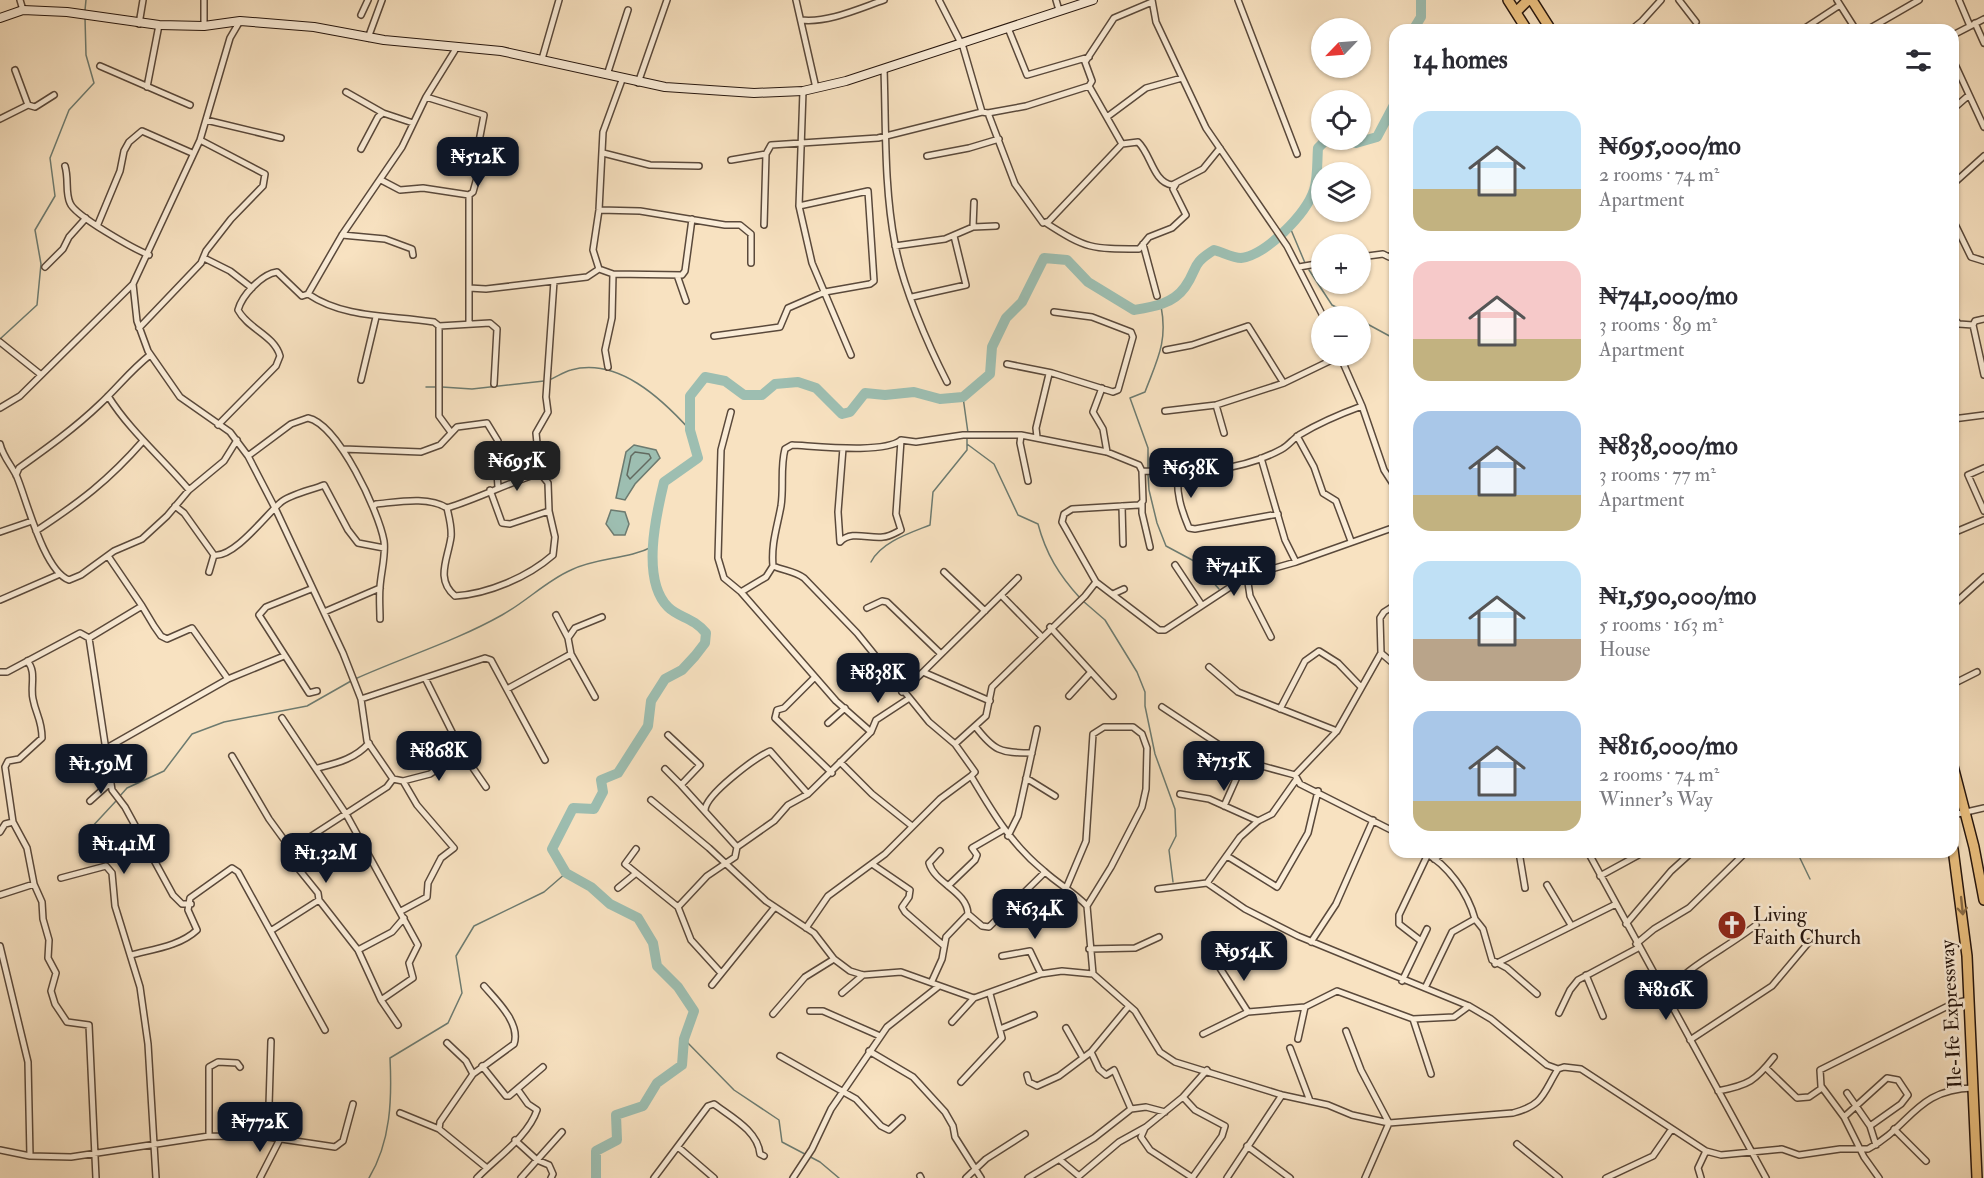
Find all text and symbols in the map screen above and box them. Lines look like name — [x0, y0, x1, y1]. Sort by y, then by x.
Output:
north arrow — [1311, 18, 1371, 78]
map controls — [1311, 18, 1371, 366]
text: 14 homes — [1413, 44, 1508, 76]
icon: filters — [1902, 44, 1935, 77]
button: locate — [1311, 90, 1371, 150]
text: ₦695,000/mo — [1599, 130, 1741, 162]
icon: home — [1461, 135, 1533, 207]
pin: ₦512K — [436, 137, 520, 188]
text: ₦512K — [451, 144, 505, 169]
button: layers — [1311, 162, 1371, 222]
text: 2 rooms · 74 m² — [1599, 162, 1720, 187]
text: Apartment — [1599, 187, 1684, 212]
button: + — [1311, 234, 1371, 294]
text: ₦741,000/mo — [1599, 280, 1738, 312]
icon: home — [1461, 285, 1533, 357]
button: − — [1311, 306, 1371, 366]
text: 3 rooms · 89 m² — [1599, 312, 1717, 337]
text: Apartment — [1599, 337, 1684, 362]
text: ₦838,000/mo — [1599, 430, 1738, 462]
icon: home — [1461, 435, 1533, 507]
pin: ₦695K — [475, 441, 559, 492]
text: ₦695K — [488, 448, 546, 473]
pin: ₦638K — [1149, 448, 1233, 499]
text: ₦638K — [1163, 455, 1219, 480]
text: 3 rooms · 77 m² — [1599, 462, 1716, 487]
text: Apartment — [1599, 487, 1684, 512]
pin: ₦741K — [1192, 546, 1276, 597]
text: ₦741K — [1207, 553, 1261, 578]
text: ₦1,590,000/mo — [1599, 580, 1756, 612]
icon: home — [1461, 585, 1533, 657]
text: 5 rooms · 163 m² — [1599, 612, 1724, 637]
text: House — [1599, 637, 1650, 662]
pin: ₦838K — [836, 653, 920, 704]
text: ₦838K — [851, 660, 905, 685]
text: ₦816,000/mo — [1599, 730, 1738, 762]
pin: ₦868K — [397, 731, 481, 782]
icon: home — [1461, 735, 1533, 807]
text: ₦868K — [410, 738, 468, 763]
pin: ₦715K — [1182, 741, 1266, 792]
pin: ₦1.59M — [52, 744, 150, 795]
text: ₦715K — [1197, 748, 1251, 773]
text: ₦1.59M — [69, 751, 133, 776]
text: 2 rooms · 74 m² — [1599, 762, 1720, 787]
text: Winner's Way — [1599, 787, 1713, 812]
pin: ₦1.41M — [75, 824, 173, 875]
text: ₦1.41M — [92, 831, 156, 856]
pin: ₦1.32M — [277, 833, 375, 884]
text: ₦1.32M — [295, 840, 357, 865]
pin: ₦634K — [993, 889, 1077, 940]
text: ₦634K — [1007, 896, 1063, 921]
one-way arrow — [1957, 896, 1968, 916]
place label: Living Faith Church — [1753, 902, 1861, 950]
church icon: Living Faith Church — [1716, 909, 1748, 941]
pin: ₦954K — [1202, 931, 1286, 982]
text: ₦954K — [1215, 938, 1273, 963]
street label: Ile-Ife Expressway — [1935, 938, 1968, 1089]
pin: ₦816K — [1624, 970, 1708, 1021]
text: ₦816K — [1639, 977, 1693, 1002]
pin: ₦772K — [218, 1102, 302, 1153]
text: ₦772K — [232, 1109, 288, 1134]

